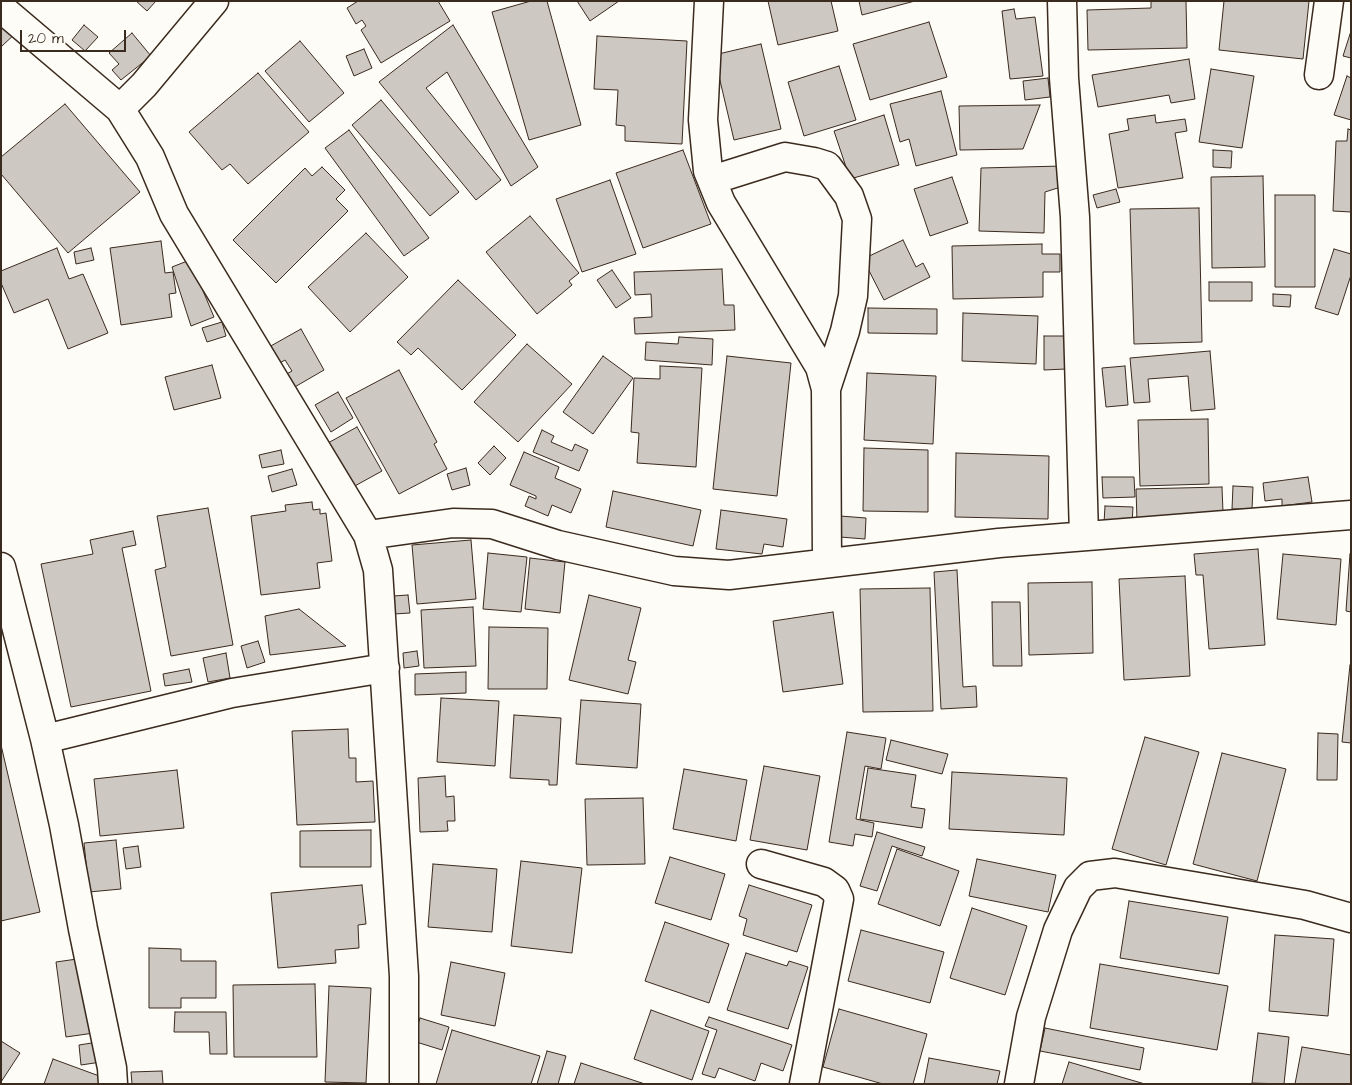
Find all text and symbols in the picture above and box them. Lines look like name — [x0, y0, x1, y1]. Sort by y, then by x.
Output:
scale bar — [22, 20, 129, 52]
text: 20 m — [28, 28, 64, 49]

